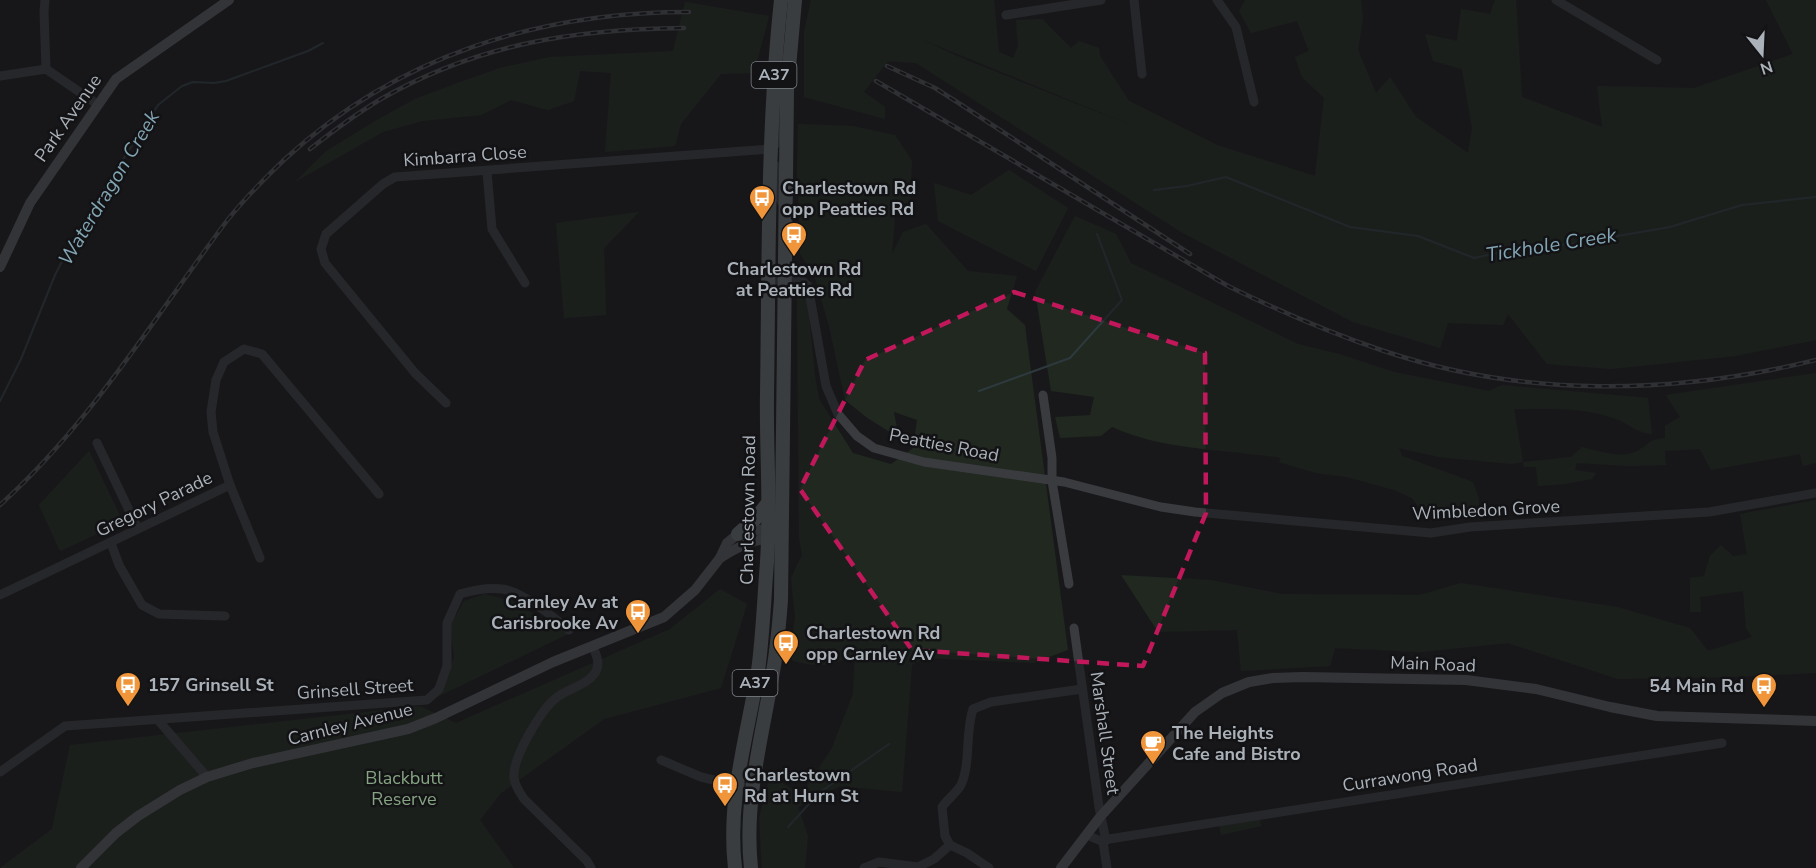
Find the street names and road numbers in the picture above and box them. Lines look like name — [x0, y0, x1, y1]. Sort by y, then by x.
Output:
road number: A37 — [752, 62, 796, 88]
street label: Park Avenue — [29, 69, 107, 167]
street label: Kimbarra Close — [403, 140, 527, 172]
street label: Peatties Road — [887, 423, 1001, 467]
street label: Charlestown Road — [735, 435, 761, 585]
street label: Gregory Parade — [92, 465, 216, 543]
street label: Wimbledon Grove — [1411, 494, 1561, 526]
street label: Main Road — [1390, 651, 1476, 677]
road number: A37 — [732, 670, 777, 696]
street label: Marshall Street — [1084, 670, 1126, 797]
street label: Grinsell Street — [296, 673, 415, 705]
street label: Carnley Avenue — [285, 697, 415, 751]
street label: Currawong Road — [1341, 752, 1479, 798]

